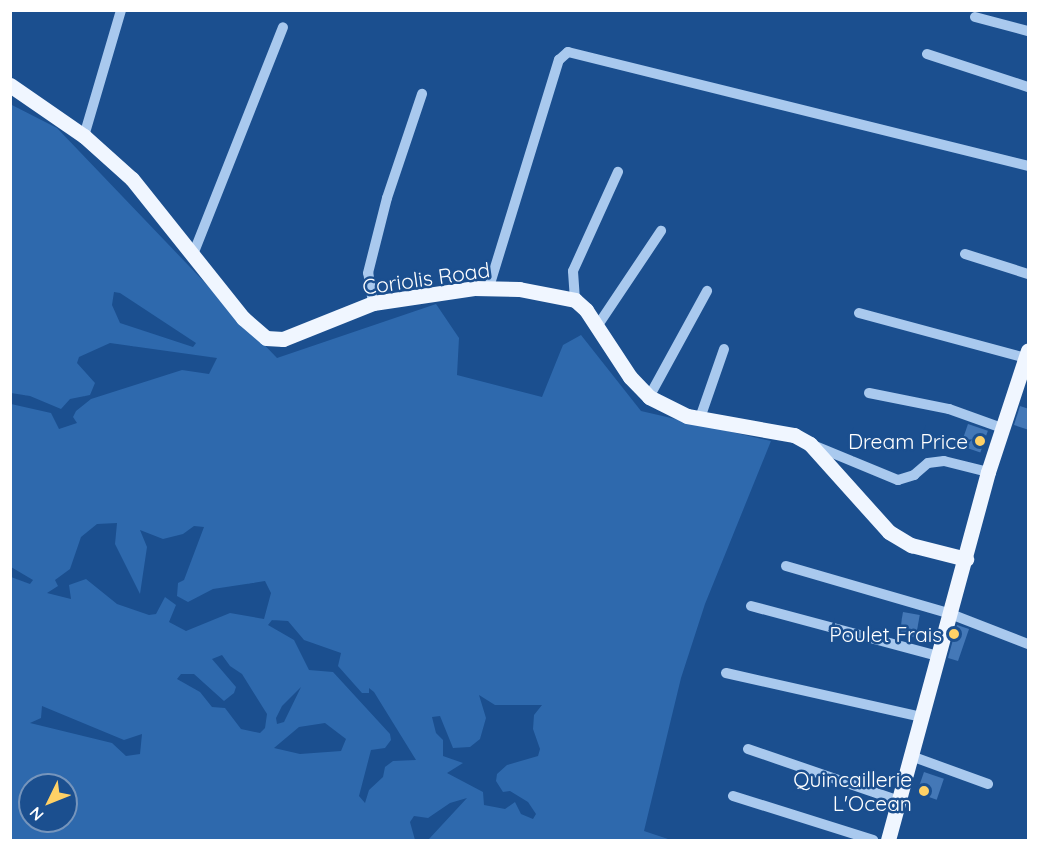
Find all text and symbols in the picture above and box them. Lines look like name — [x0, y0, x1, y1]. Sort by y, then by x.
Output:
street label: Coriolis Road — [361, 257, 491, 299]
place label: Dream Price — [848, 428, 968, 454]
marker: Dream Price — [973, 434, 987, 448]
place label: Poulet Frais — [829, 621, 942, 647]
marker: Poulet Frais — [947, 627, 961, 641]
place label: Quincaillerie L'Ocean — [793, 766, 912, 816]
north arrow — [18, 773, 78, 833]
marker: Quincaillerie L'Ocean — [917, 784, 931, 798]
text: N — [25, 803, 48, 825]

